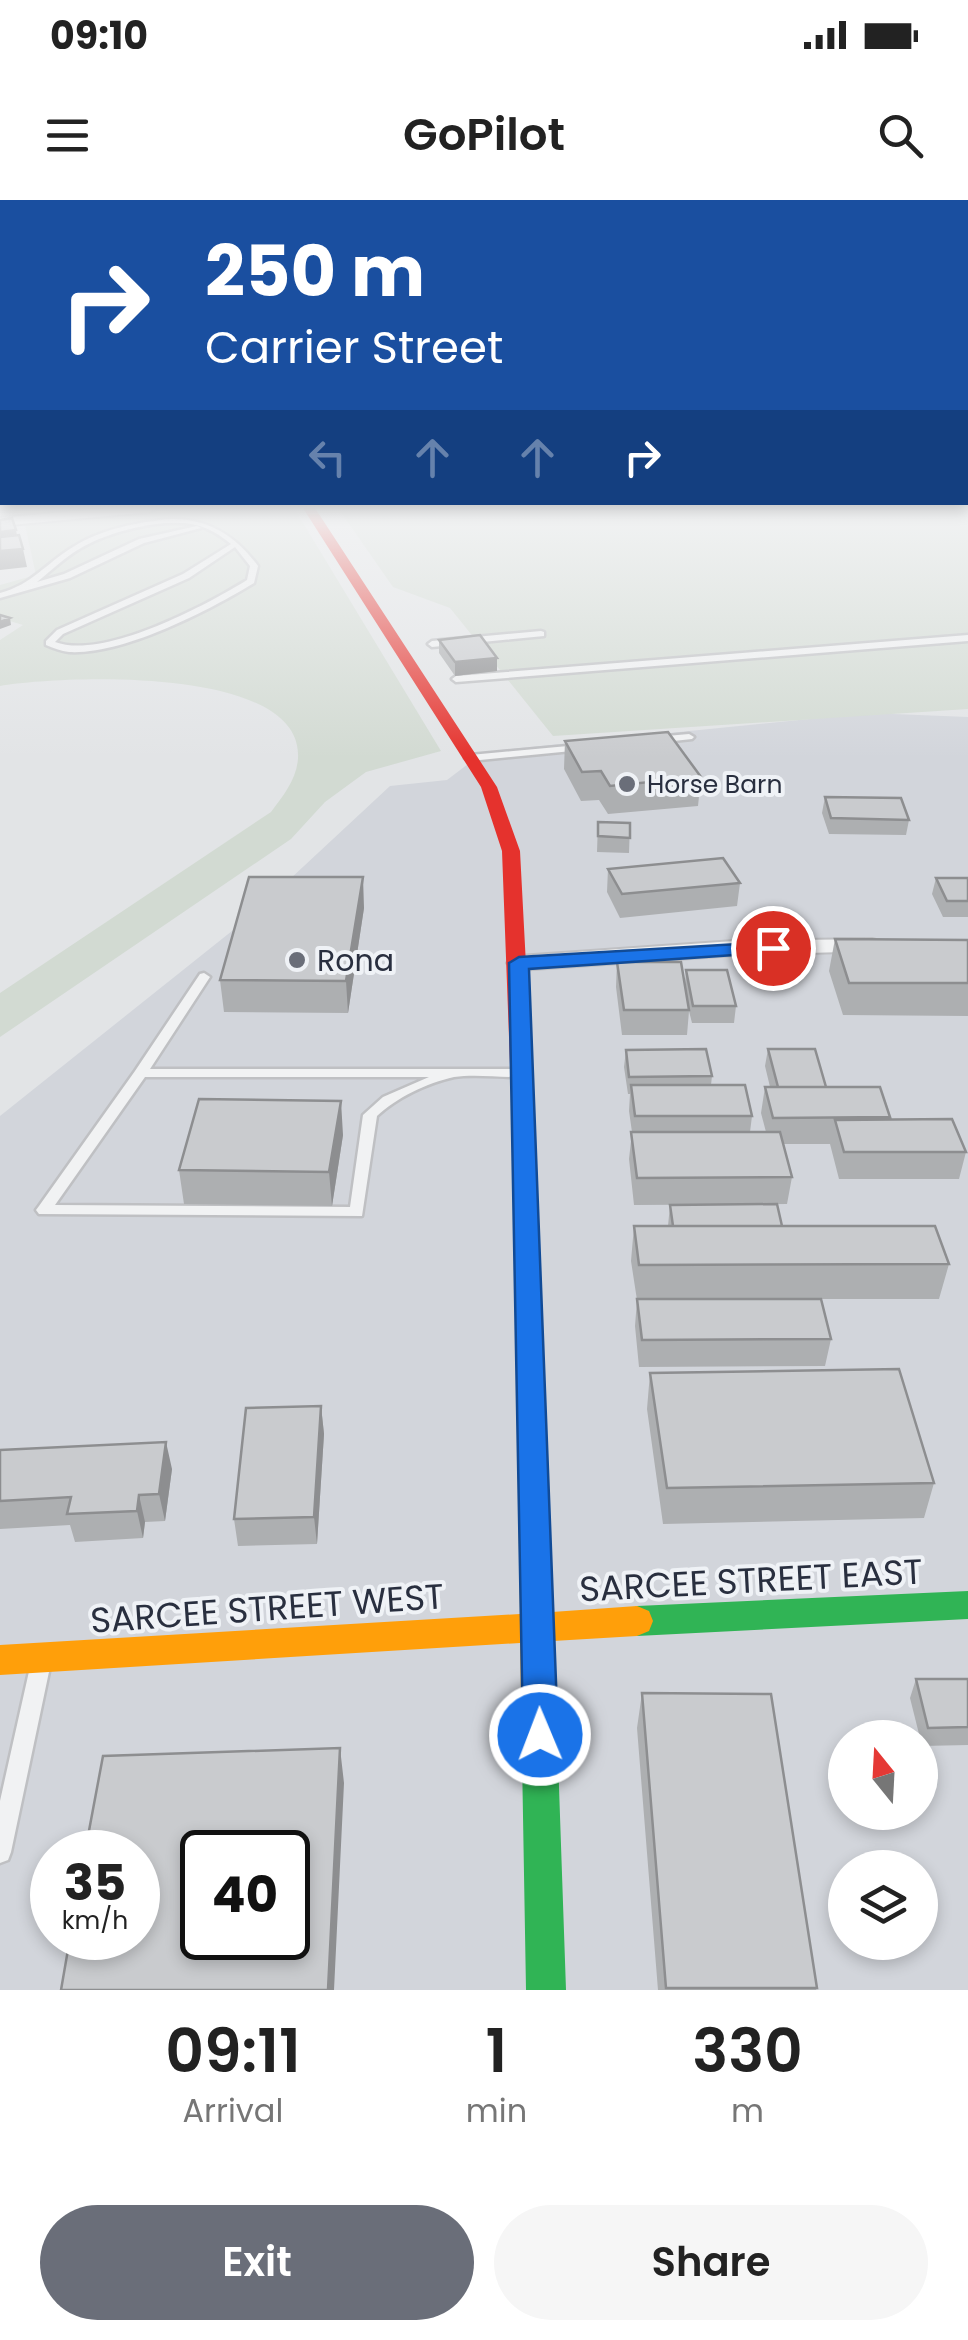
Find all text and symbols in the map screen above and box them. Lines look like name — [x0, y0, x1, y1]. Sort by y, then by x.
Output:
text: 09:10 — [50, 9, 148, 62]
text: GoPilot — [403, 103, 565, 166]
icon: menu — [40, 108, 95, 163]
icon: search — [873, 108, 928, 163]
text: 250 m — [205, 222, 425, 321]
icon: right — [40, 240, 170, 370]
text: Carrier Street — [205, 316, 503, 379]
icon: left — [300, 430, 355, 485]
icon: ahead — [405, 430, 460, 485]
icon: ahead — [510, 430, 565, 485]
icon: right — [615, 430, 670, 485]
place label: Horse Barn — [647, 767, 782, 802]
marker: Horse Barn — [616, 773, 638, 795]
pin — [731, 906, 816, 991]
icon: arrive — [746, 921, 801, 976]
place label: Rona — [317, 939, 394, 982]
marker: Rona — [286, 949, 308, 971]
street label: SARCEE STREET EAST — [578, 1547, 924, 1613]
street label: SARCEE STREET WEST — [89, 1571, 445, 1645]
position arrow — [488, 1683, 592, 1787]
north arrow — [828, 1720, 938, 1830]
map controls — [828, 1720, 938, 1960]
speed limit sign: 40 — [180, 1830, 310, 1960]
text: 35 — [64, 1847, 126, 1918]
button: layers — [828, 1850, 938, 1960]
text: km/h — [62, 1903, 128, 1938]
text: 09:11 — [165, 2009, 301, 2093]
text: 1 — [486, 2009, 507, 2093]
text: 330 — [692, 2009, 803, 2093]
text: Arrival — [183, 2088, 283, 2133]
text: min — [466, 2088, 527, 2133]
text: m — [731, 2088, 764, 2133]
button: Exit — [40, 2205, 474, 2320]
button: Share — [494, 2205, 928, 2320]

